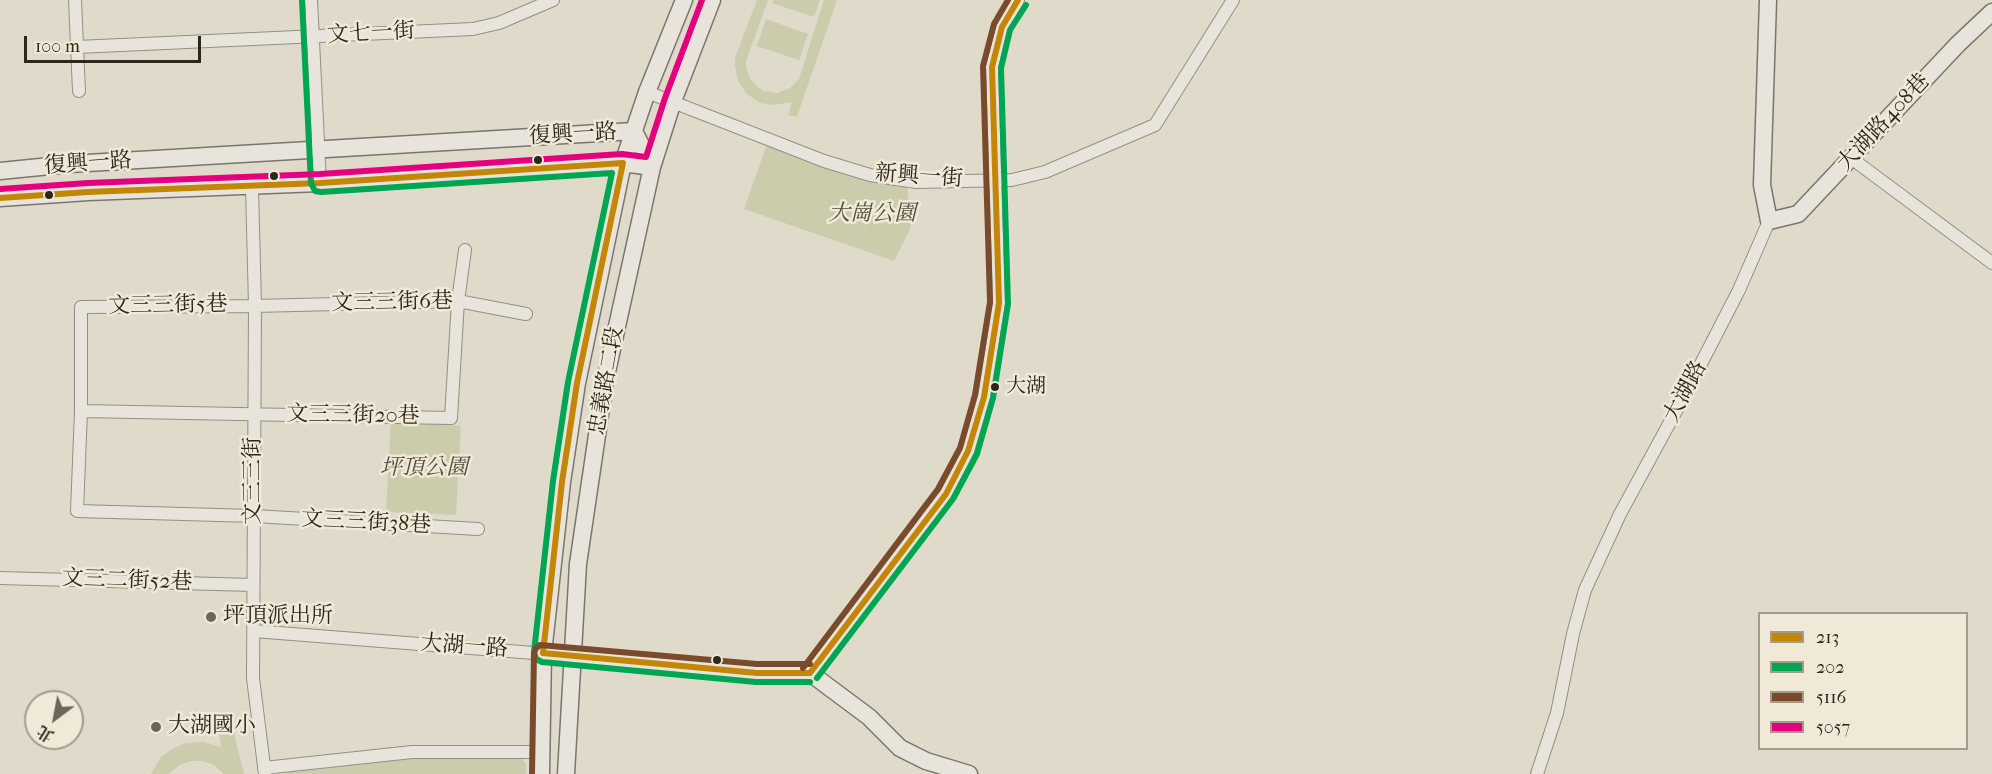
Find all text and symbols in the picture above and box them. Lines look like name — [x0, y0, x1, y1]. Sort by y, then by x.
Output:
street label: 文七一街 — [326, 19, 416, 49]
scale bar — [27, 24, 204, 62]
text: 100 m — [35, 36, 80, 57]
street label: 大湖路408巷 — [1832, 69, 1936, 177]
street label: 復興一路 — [528, 120, 618, 150]
street label: 復興一路 — [43, 148, 133, 180]
unlabelled marker — [532, 154, 544, 166]
street label: 新興一街 — [874, 161, 964, 193]
unlabelled marker — [268, 170, 280, 182]
unlabelled marker — [43, 189, 55, 201]
park label: 大崗公園 — [828, 202, 916, 228]
street label: 文三三街6巷 — [331, 289, 453, 317]
street label: 文三三街5巷 — [108, 292, 228, 320]
street label: 忠義路二段 — [584, 325, 630, 437]
street label: 大湖路 — [1659, 357, 1713, 427]
place label: 大湖 — [1006, 375, 1046, 399]
marker: 大湖 — [989, 381, 1001, 393]
street label: 文三三街20巷 — [286, 402, 420, 430]
street label: 文三三街 — [241, 437, 267, 525]
park label: 坪頂公園 — [380, 456, 468, 482]
street label: 文三三街38巷 — [300, 506, 432, 540]
street label: 文三二街52巷 — [61, 566, 193, 596]
place label: 坪頂派出所 — [223, 604, 333, 630]
marker: 坪頂派出所 — [204, 610, 218, 624]
legend — [1758, 612, 1968, 750]
text: 213 — [1816, 627, 1839, 648]
street label: 大湖一路 — [419, 631, 509, 663]
unlabelled marker — [711, 654, 723, 666]
text: 202 — [1816, 657, 1844, 678]
text: 5116 — [1816, 687, 1846, 708]
north arrow — [24, 690, 84, 750]
place label: 大湖國小 — [168, 714, 256, 740]
text: 5057 — [1816, 717, 1850, 738]
marker: 大湖國小 — [149, 720, 163, 734]
text: 北 — [33, 722, 57, 746]

